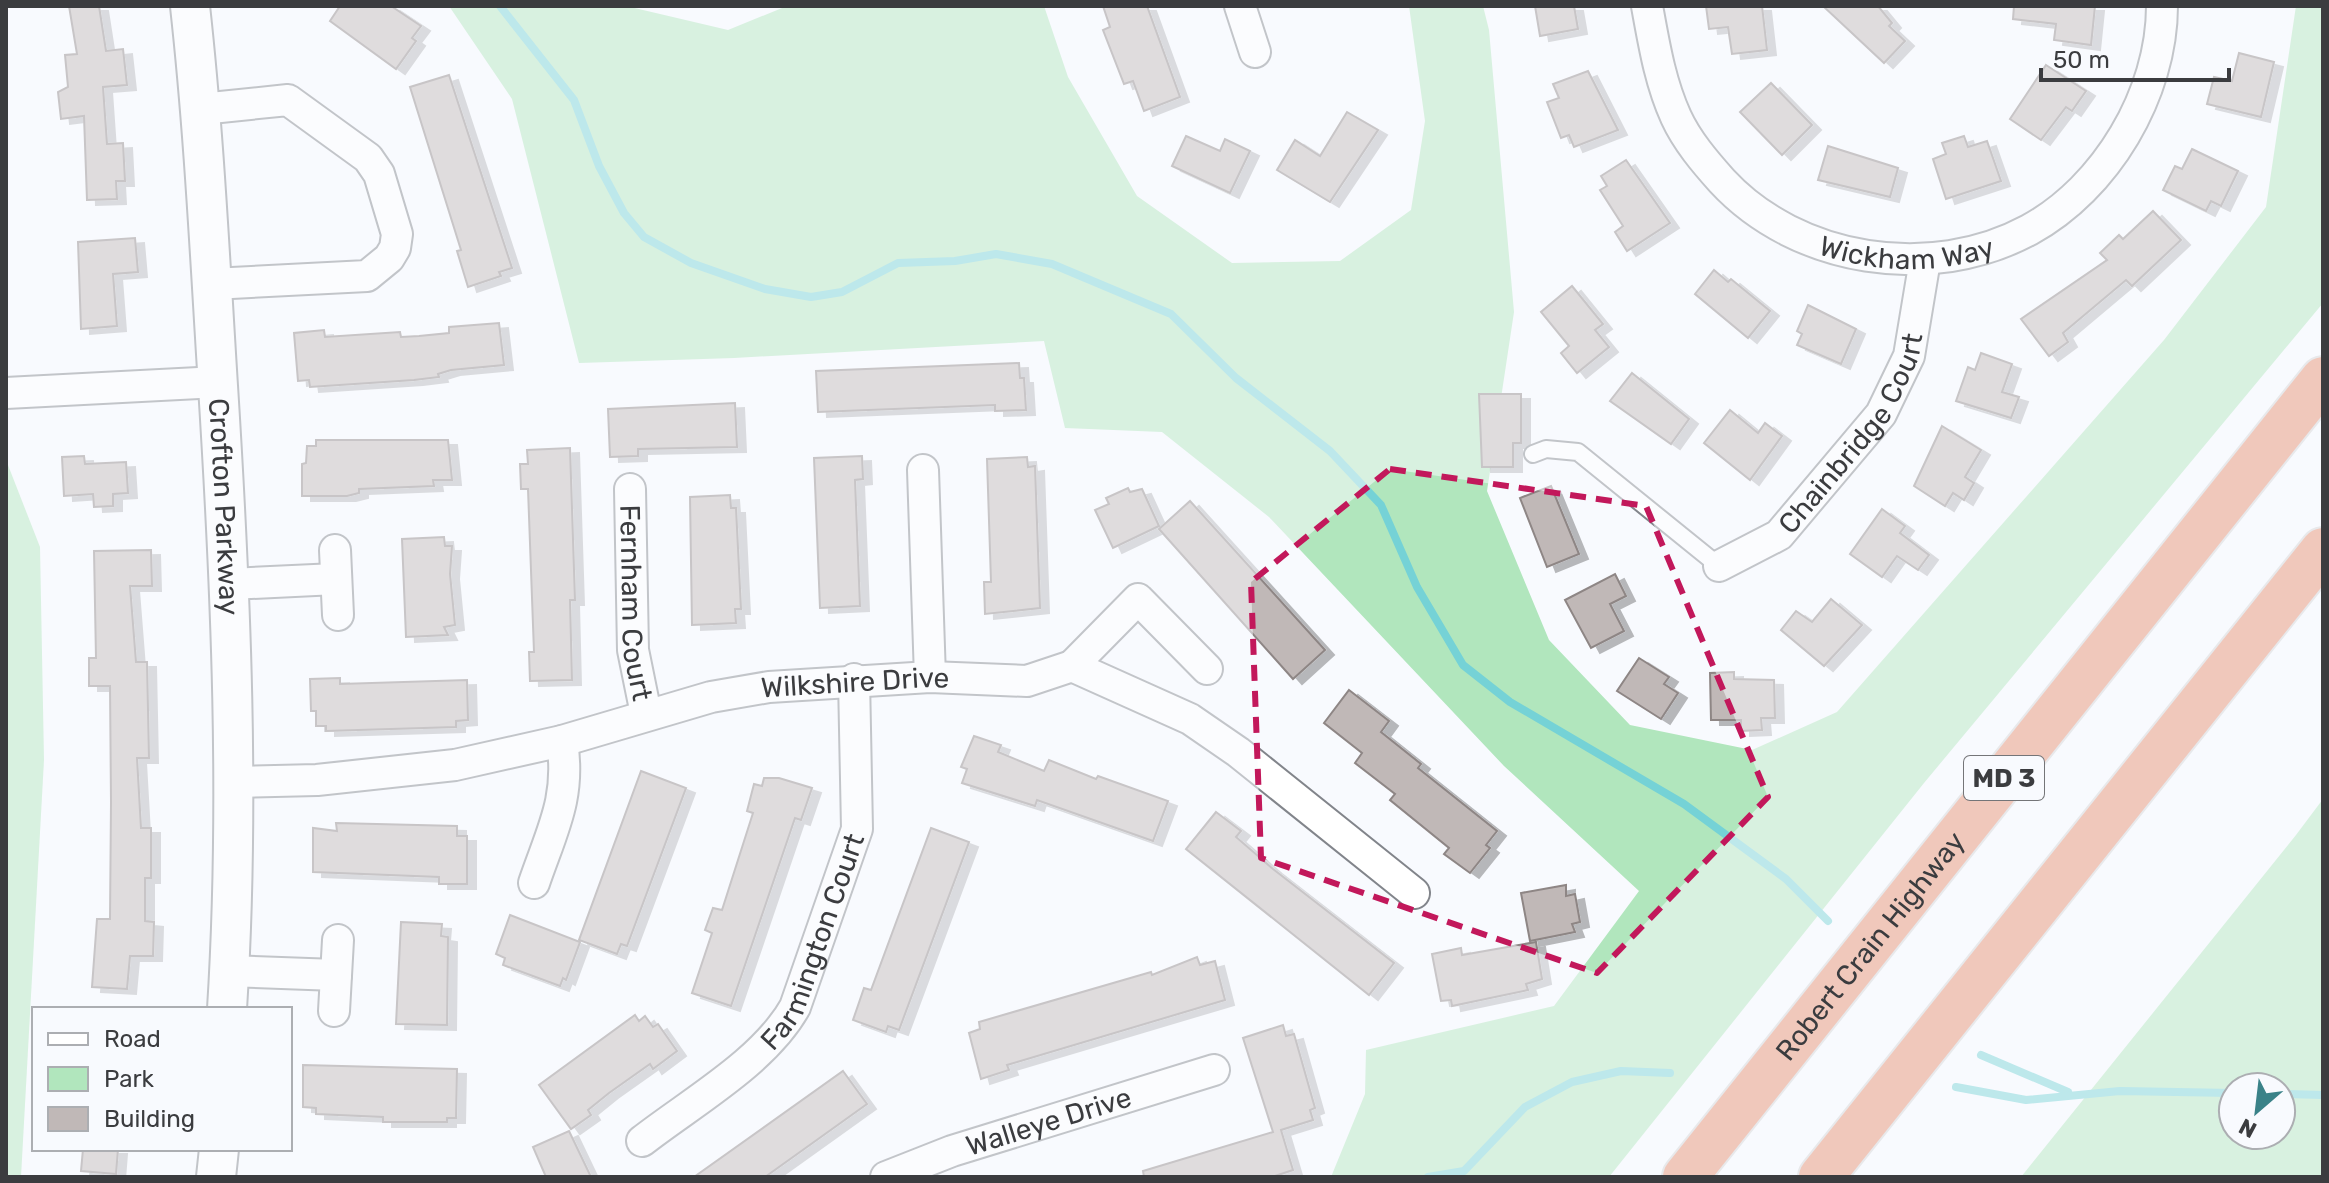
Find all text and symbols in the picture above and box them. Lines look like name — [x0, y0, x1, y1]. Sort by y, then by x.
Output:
scale bar — [2041, 32, 2229, 82]
text: 50 m — [2053, 46, 2110, 74]
street label: Wickham Way — [1816, 229, 1998, 276]
street label: Chainbridge Court — [1771, 331, 1929, 540]
street label: Crofton Parkway — [202, 397, 246, 616]
street label: Fernham Court — [614, 504, 659, 704]
street label: Wilkshire Drive — [760, 660, 950, 704]
road number: MD 3 — [1964, 756, 2044, 800]
street label: Robert Crain Highway — [1769, 825, 1971, 1067]
street label: Farmington Court — [753, 829, 871, 1056]
legend — [32, 1007, 292, 1151]
text: Road — [104, 1025, 161, 1053]
text: Park — [104, 1065, 155, 1093]
north arrow — [2217, 1071, 2297, 1151]
street label: Walleye Drive — [962, 1080, 1135, 1162]
text: Building — [104, 1105, 195, 1133]
text: N — [2235, 1113, 2261, 1144]

